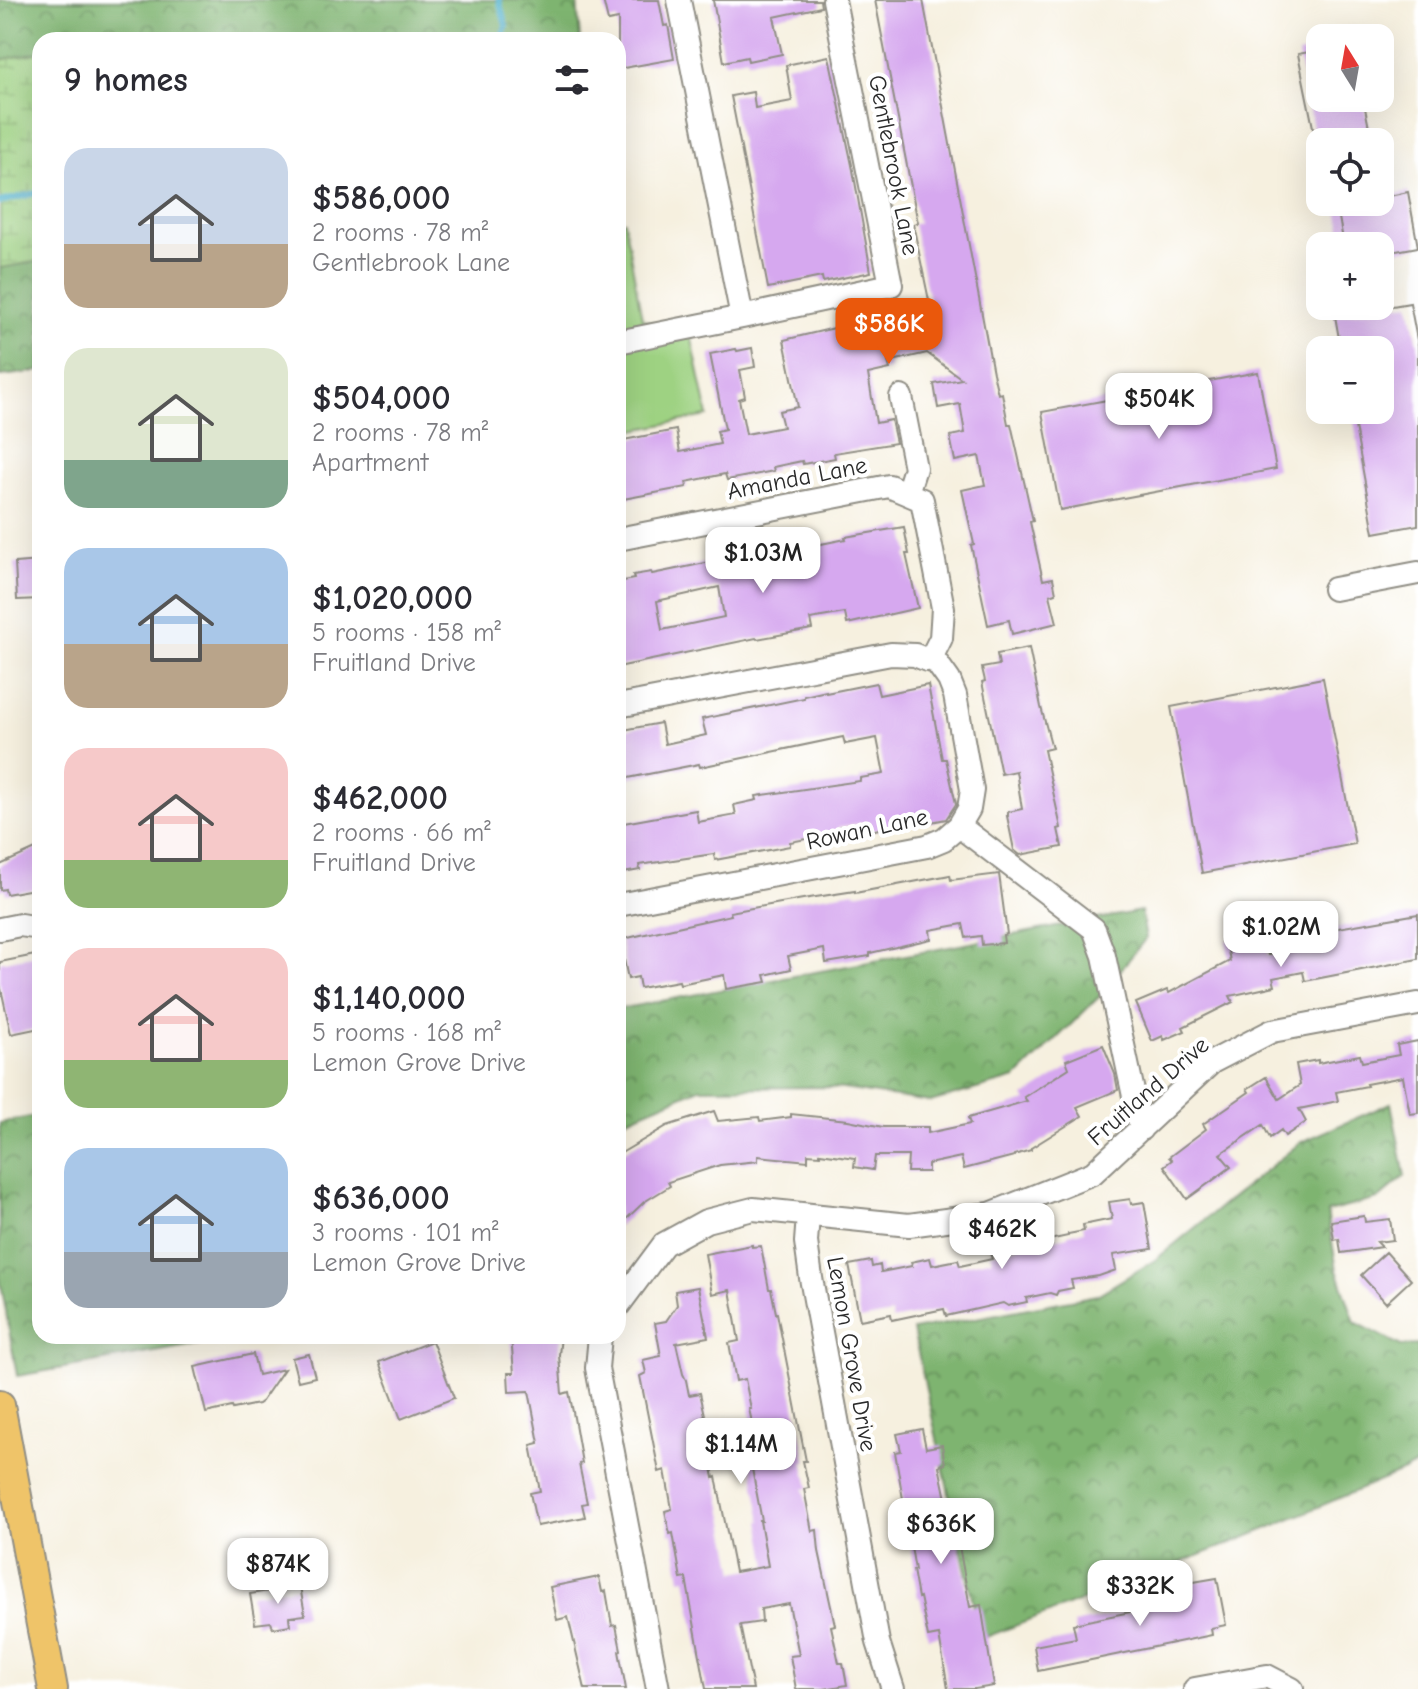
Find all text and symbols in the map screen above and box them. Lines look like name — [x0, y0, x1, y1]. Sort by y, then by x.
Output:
north arrow — [1306, 24, 1394, 112]
map controls — [1306, 24, 1394, 424]
icon: filters — [550, 58, 594, 102]
text: 9 homes — [64, 60, 188, 100]
street label: Gentlebrook Lane — [863, 73, 925, 257]
button: locate — [1306, 128, 1394, 216]
text: $586,000 — [312, 178, 451, 218]
icon: home — [128, 180, 224, 276]
text: 2 rooms · 78 m² — [312, 218, 488, 248]
button: + — [1306, 232, 1394, 320]
text: Gentlebrook Lane — [312, 248, 510, 278]
pin: $586K — [833, 298, 945, 366]
text: $586K — [853, 309, 925, 339]
button: − — [1306, 336, 1394, 424]
pin: $504K — [1103, 373, 1215, 441]
text: $504,000 — [312, 378, 451, 418]
icon: home — [128, 380, 224, 476]
text: $504K — [1123, 384, 1195, 414]
text: 2 rooms · 78 m² — [312, 418, 488, 448]
text: Apartment — [312, 448, 428, 478]
street label: Amanda Lane — [725, 451, 869, 505]
pin: $1.03M — [698, 527, 828, 595]
text: $1.03M — [723, 538, 803, 568]
text: $1,020,000 — [312, 578, 473, 618]
icon: home — [128, 580, 224, 676]
text: 5 rooms · 158 m² — [312, 618, 501, 648]
text: Fruitland Drive — [312, 648, 476, 678]
text: $462,000 — [312, 778, 448, 818]
icon: home — [128, 780, 224, 876]
street label: Rowan Lane — [804, 802, 930, 856]
text: 2 rooms · 66 m² — [312, 818, 491, 848]
text: Fruitland Drive — [312, 848, 476, 878]
pin: $1.02M — [1216, 901, 1346, 969]
text: $1.02M — [1241, 912, 1321, 942]
text: $1,140,000 — [312, 978, 466, 1018]
icon: home — [128, 980, 224, 1076]
text: 5 rooms · 168 m² — [312, 1018, 501, 1048]
street label: Fruitland Drive — [1082, 1031, 1214, 1151]
text: Lemon Grove Drive — [312, 1048, 526, 1078]
text: $636,000 — [312, 1178, 450, 1218]
icon: home — [128, 1180, 224, 1276]
pin: $462K — [946, 1203, 1058, 1271]
text: $462K — [967, 1214, 1037, 1244]
text: 3 rooms · 101 m² — [312, 1218, 499, 1248]
text: Lemon Grove Drive — [312, 1248, 526, 1278]
street label: Lemon Grove Drive — [821, 1254, 883, 1454]
pin: $1.14M — [676, 1418, 806, 1486]
text: $1.14M — [704, 1429, 778, 1459]
pin: $636K — [885, 1498, 997, 1566]
text: $636K — [906, 1509, 976, 1539]
pin: $874K — [222, 1538, 334, 1606]
text: $874K — [245, 1549, 311, 1579]
pin: $332K — [1084, 1560, 1196, 1628]
text: $332K — [1106, 1571, 1174, 1601]

